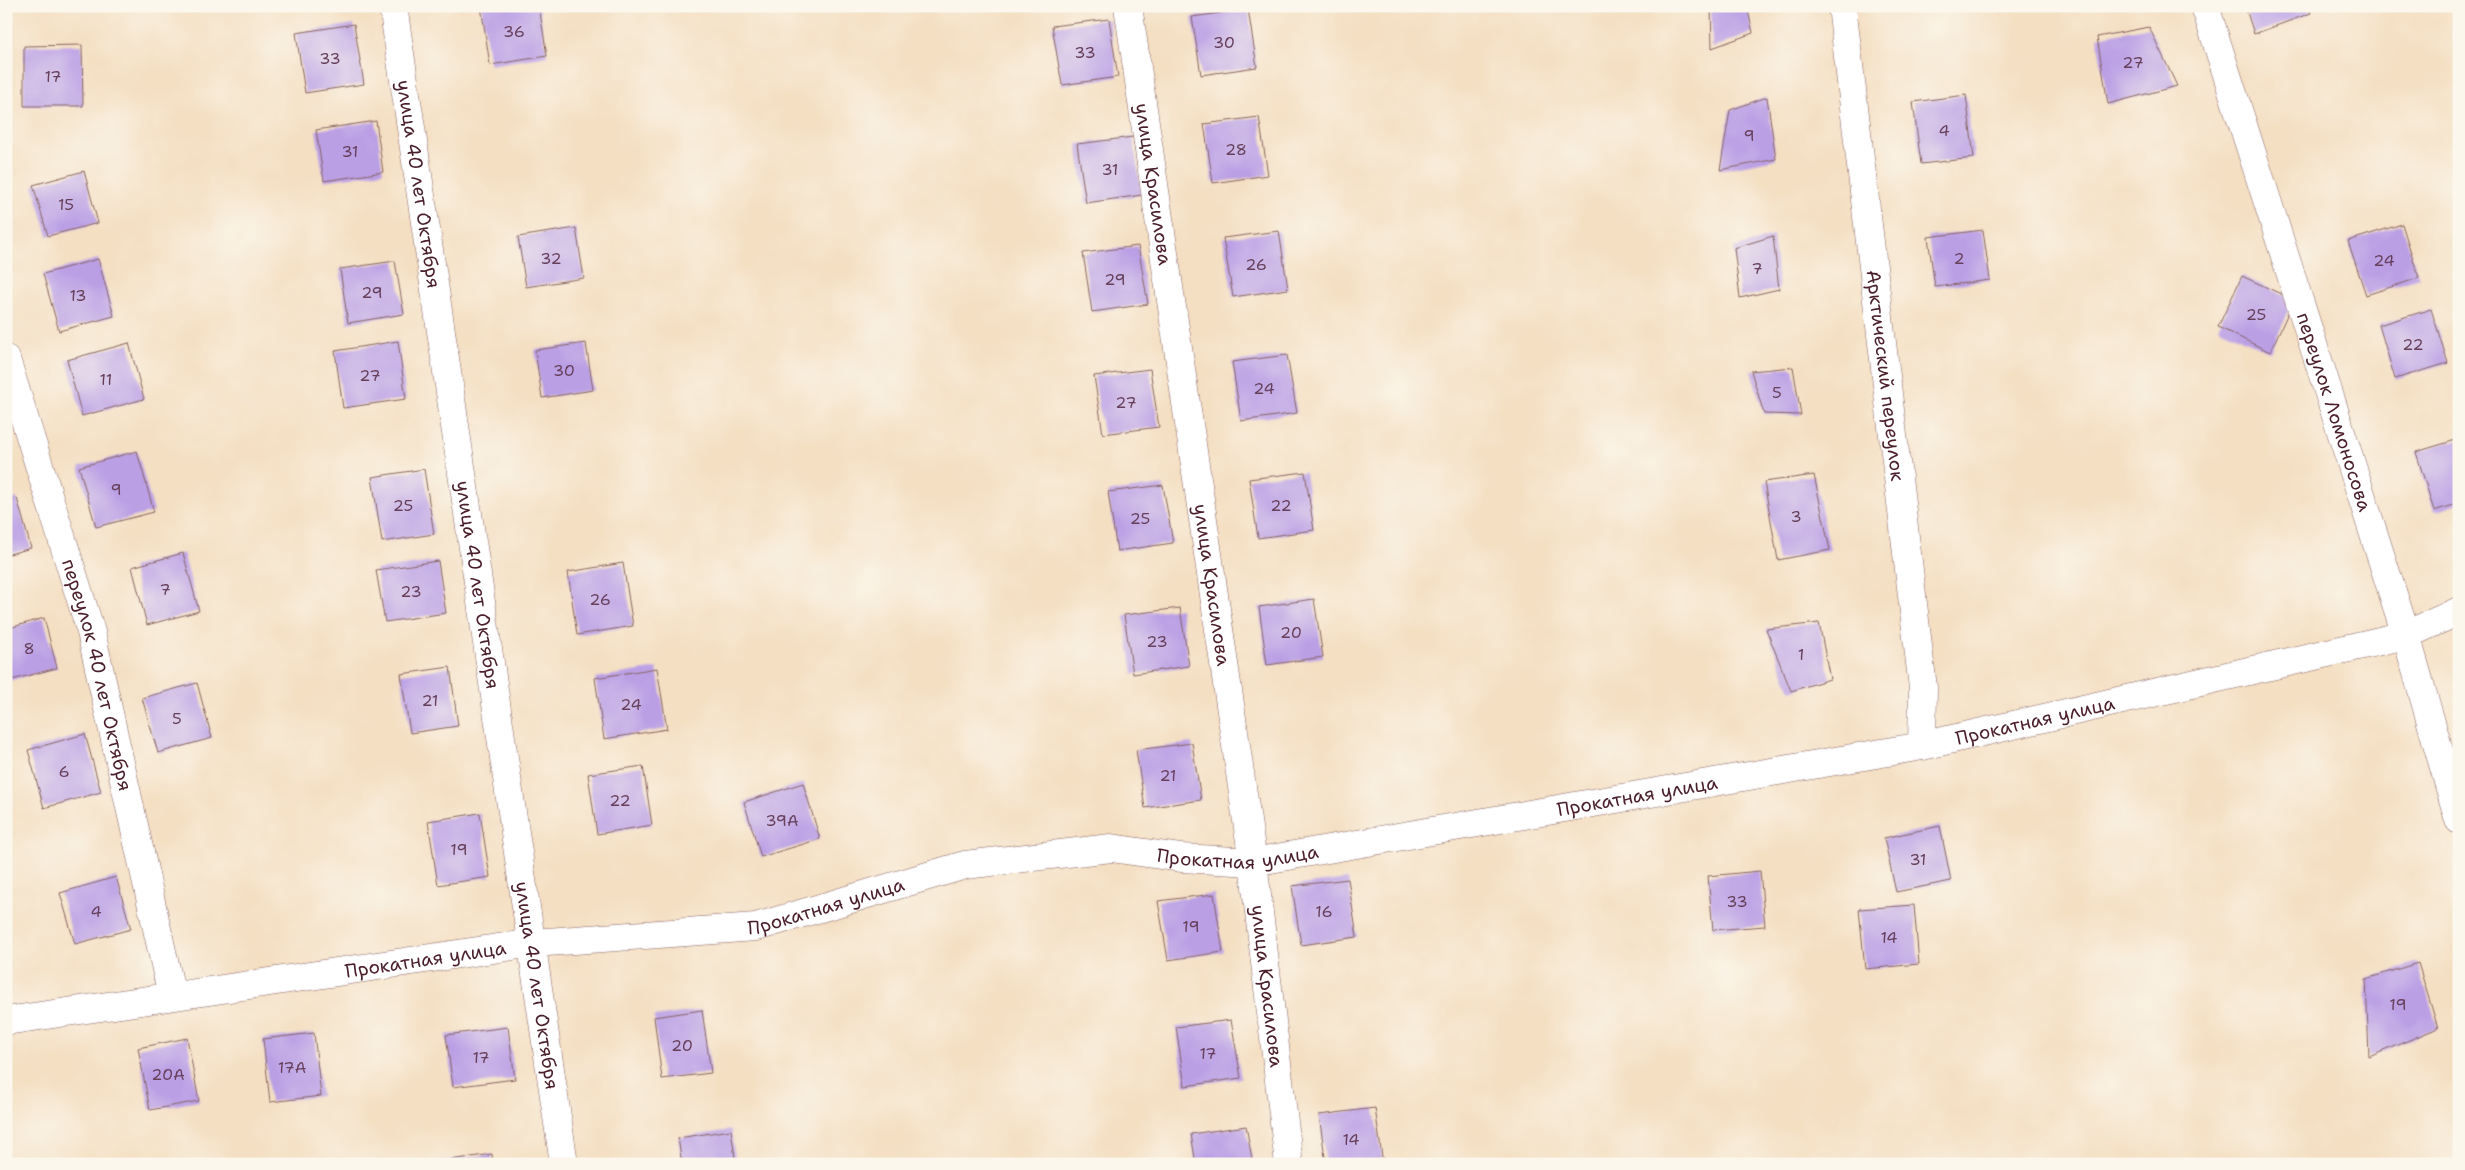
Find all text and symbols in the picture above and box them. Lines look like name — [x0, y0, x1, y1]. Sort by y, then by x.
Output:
house number: 36 — [503, 21, 525, 42]
house number: 30 — [1213, 32, 1235, 53]
house number: 33 — [1074, 42, 1096, 63]
house number: 33 — [319, 48, 341, 69]
house number: 27 — [2122, 52, 2144, 73]
house number: 17 — [44, 66, 62, 87]
street label: улица 40 лет Октября — [391, 78, 447, 290]
street label: улица Красилова — [1129, 102, 1178, 267]
house number: 4 — [1938, 120, 1950, 141]
house number: 9 — [1743, 125, 1755, 146]
house number: 28 — [1225, 139, 1247, 160]
house number: 31 — [341, 141, 359, 162]
house number: 31 — [1101, 159, 1119, 180]
house number: 15 — [58, 194, 74, 215]
house number: 32 — [540, 248, 562, 269]
house number: 2 — [1953, 248, 1965, 269]
house number: 24 — [2373, 250, 2395, 271]
house number: 26 — [1245, 254, 1267, 275]
house number: 7 — [1751, 258, 1763, 279]
house number: 29 — [1104, 269, 1126, 290]
street label: Арктический переулок — [1860, 269, 1910, 482]
house number: 29 — [361, 282, 383, 303]
house number: 13 — [69, 285, 87, 306]
house number: 25 — [2246, 304, 2266, 325]
street label: переулок Ломоносова — [2291, 309, 2378, 515]
house number: 22 — [2402, 334, 2424, 355]
house number: 30 — [553, 360, 575, 381]
house number: 27 — [359, 365, 381, 386]
house number: 11 — [100, 369, 112, 390]
house number: 24 — [1253, 378, 1275, 399]
house number: 5 — [1772, 382, 1782, 403]
house number: 27 — [1115, 392, 1137, 413]
house number: 9 — [110, 479, 122, 500]
street label: улица 40 лет Октября — [450, 479, 506, 691]
house number: 25 — [393, 495, 413, 516]
house number: 22 — [1270, 495, 1292, 516]
street label: улица Красилова — [1188, 502, 1236, 668]
house number: 3 — [1790, 506, 1802, 527]
house number: 25 — [1130, 508, 1150, 529]
street label: переулок 40 лет Октября — [56, 556, 138, 793]
house number: 7 — [159, 579, 171, 600]
house number: 23 — [400, 581, 422, 602]
house number: 26 — [589, 589, 611, 610]
house number: 20 — [1280, 622, 1302, 643]
house number: 23 — [1146, 631, 1168, 652]
house number: 8 — [23, 638, 35, 659]
house number: 1 — [1798, 644, 1804, 665]
house number: 21 — [421, 690, 439, 711]
street label: Прокатная улица — [1953, 690, 2117, 751]
house number: 24 — [620, 694, 642, 715]
house number: 5 — [172, 708, 182, 729]
house number: 6 — [58, 761, 70, 782]
house number: 21 — [1159, 765, 1177, 786]
street label: Прокатная улица — [1555, 770, 1720, 822]
house number: 22 — [609, 790, 631, 811]
house number: 39А — [765, 810, 799, 831]
house number: 19 — [450, 839, 468, 860]
street label: Прокатная улица — [1155, 839, 1321, 875]
house number: 31 — [1909, 849, 1927, 870]
street label: Прокатная улица — [747, 872, 907, 941]
street label: улица 40 лет Октября — [509, 880, 565, 1091]
house number: 33 — [1726, 891, 1748, 912]
house number: 4 — [90, 901, 102, 922]
house number: 16 — [1315, 901, 1333, 922]
street label: улица Красилова — [1245, 904, 1289, 1069]
house number: 19 — [1182, 916, 1200, 937]
house number: 14 — [1880, 927, 1898, 948]
street label: Прокатная улица — [343, 935, 508, 984]
house number: 19 — [2389, 994, 2407, 1015]
house number: 20 — [671, 1035, 693, 1056]
house number: 17 — [1199, 1043, 1217, 1064]
house number: 17 — [472, 1047, 490, 1068]
house number: 17А — [278, 1057, 306, 1078]
house number: 20А — [151, 1064, 185, 1085]
house number: 14 — [1342, 1129, 1360, 1150]

